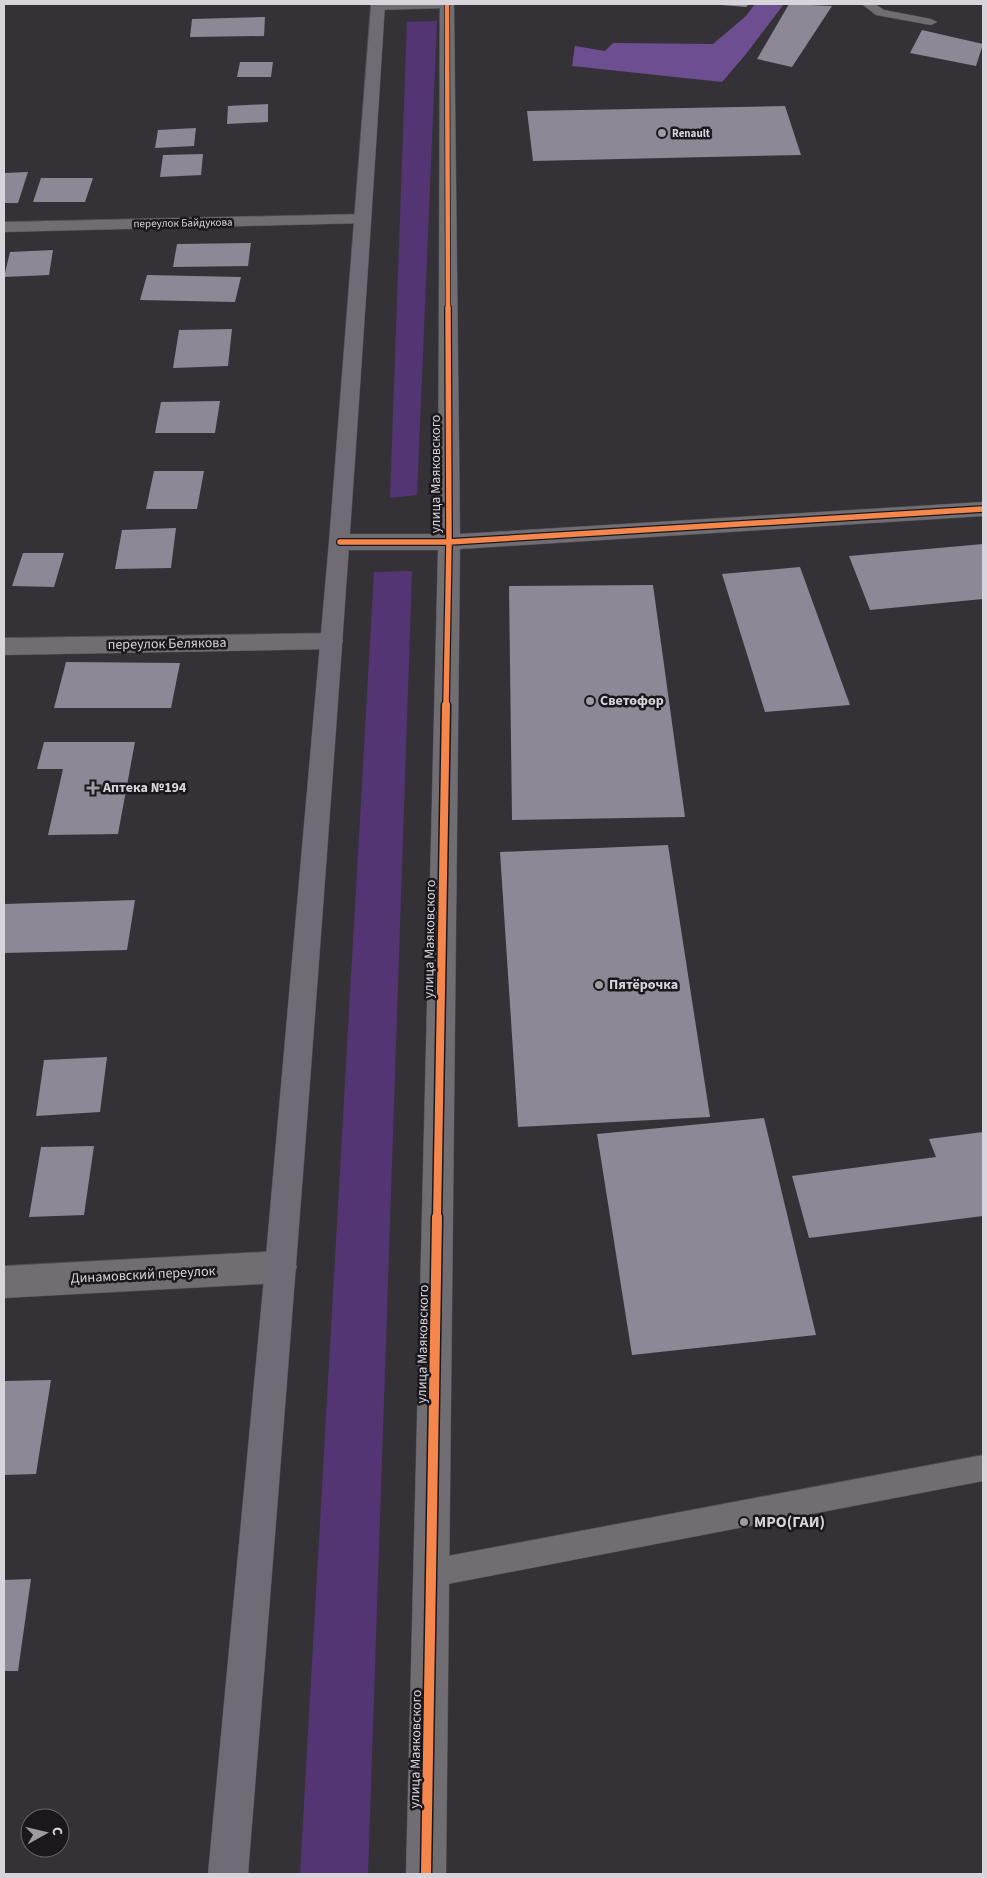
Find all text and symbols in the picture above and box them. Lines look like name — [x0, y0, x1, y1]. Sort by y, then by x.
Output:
place label: Renault — [672, 126, 711, 141]
marker: Renault — [656, 127, 668, 139]
street label: переулок Байдукова — [133, 215, 233, 231]
street label: улица Маяковского — [426, 415, 446, 533]
street label: переулок Белякова — [107, 633, 227, 655]
place label: Светофор — [600, 691, 664, 711]
marker: Светофор — [584, 695, 596, 707]
place label: Аптека №194 — [102, 778, 187, 798]
marker: Аптека №194 — [87, 782, 99, 794]
street label: улица Маяковского — [419, 879, 441, 999]
place label: Пятёрочка — [609, 975, 678, 995]
marker: Пятёрочка — [593, 979, 605, 991]
street label: Динамовский переулок — [70, 1261, 216, 1289]
street label: улица Маяковского — [412, 1284, 434, 1404]
place label: МРО(ГАИ) — [754, 1511, 825, 1533]
marker: МРО(ГАИ) — [738, 1516, 750, 1528]
street label: улица Маяковского — [405, 1689, 427, 1809]
north arrow — [20, 1808, 70, 1858]
text: С — [46, 1826, 67, 1837]

